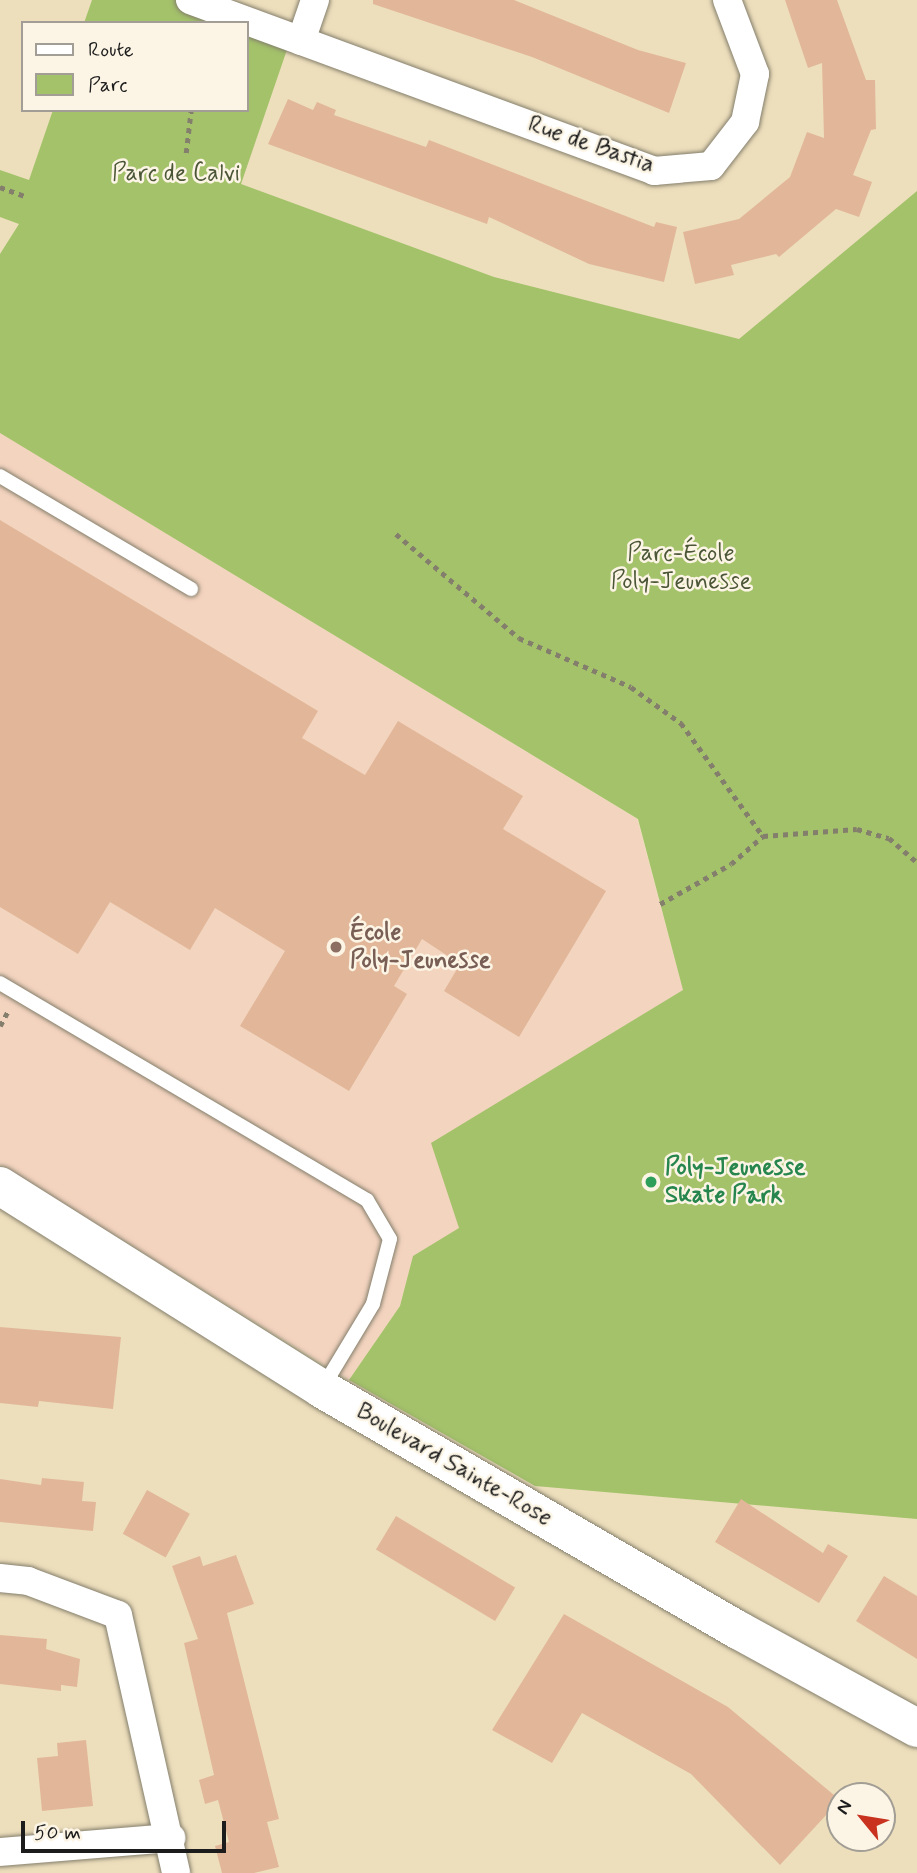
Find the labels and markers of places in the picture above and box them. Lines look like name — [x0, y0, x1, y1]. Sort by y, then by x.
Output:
place label: École Poly-Jeunesse — [350, 919, 491, 975]
marker: École Poly-Jeunesse — [328, 939, 344, 955]
place label: Poly-Jeunesse Skate Park — [665, 1154, 806, 1210]
marker: Poly-Jeunesse Skate Park — [643, 1174, 659, 1190]

